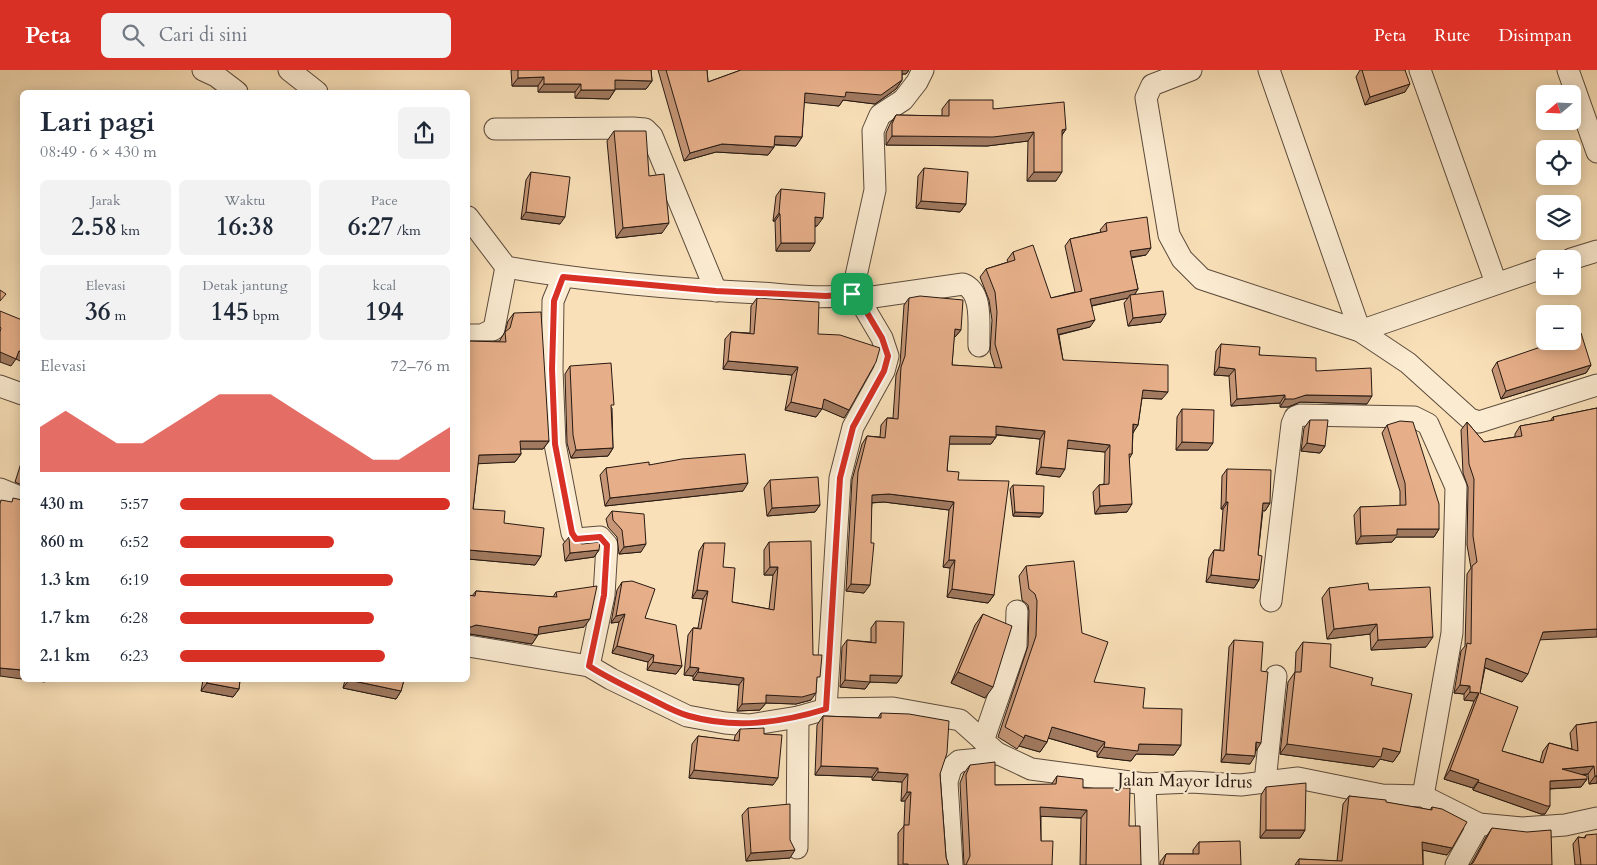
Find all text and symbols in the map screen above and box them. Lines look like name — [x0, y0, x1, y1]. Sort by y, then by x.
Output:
search box — [101, 13, 451, 58]
text: Peta — [25, 19, 71, 52]
icon: search — [119, 21, 147, 49]
text: Cari di sini — [159, 22, 247, 48]
text: Peta — [1374, 23, 1406, 48]
text: Rute — [1434, 23, 1470, 48]
text: Disimpan — [1498, 23, 1572, 48]
north arrow — [1536, 85, 1581, 130]
map controls — [1536, 85, 1581, 350]
text: Lari pagi — [40, 103, 155, 141]
button: share — [398, 107, 450, 159]
button: locate — [1536, 140, 1581, 185]
text: 08:49 · 6 × 430 m — [40, 141, 157, 163]
text: Jarak — [91, 191, 120, 210]
text: Waktu — [224, 191, 266, 210]
text: Pace — [371, 191, 398, 210]
button: layers — [1536, 195, 1581, 240]
text: 2.58 — [71, 210, 117, 244]
text: 16:38 — [216, 210, 274, 244]
text: 6:27 — [348, 210, 393, 244]
text: km — [117, 221, 140, 240]
text: /km — [393, 221, 421, 240]
button: + — [1536, 250, 1581, 295]
pin — [831, 273, 873, 315]
text: Elevasi — [86, 276, 126, 295]
text: Detak jantung — [202, 276, 288, 295]
text: kcal — [373, 276, 396, 295]
icon: arrive — [838, 280, 866, 308]
text: 36 — [85, 295, 111, 329]
text: 145 — [210, 295, 249, 329]
text: 194 — [365, 295, 404, 329]
button: − — [1536, 305, 1581, 350]
text: m — [111, 306, 126, 325]
text: bpm — [249, 306, 279, 325]
text: Elevasi — [40, 355, 86, 377]
text: 72–76 m — [391, 355, 450, 377]
text: 430 m — [40, 493, 84, 515]
text: 5:57 — [120, 493, 149, 515]
text: 860 m — [40, 531, 84, 553]
text: 6:52 — [120, 531, 149, 553]
text: 1.3 km — [40, 569, 90, 591]
text: 6:19 — [120, 569, 149, 591]
text: 1.7 km — [40, 607, 90, 629]
text: 6:28 — [120, 607, 149, 629]
text: 2.1 km — [40, 645, 90, 667]
text: 6:23 — [120, 645, 149, 667]
street label: Jalan Mayor Idrus — [1114, 767, 1253, 795]

